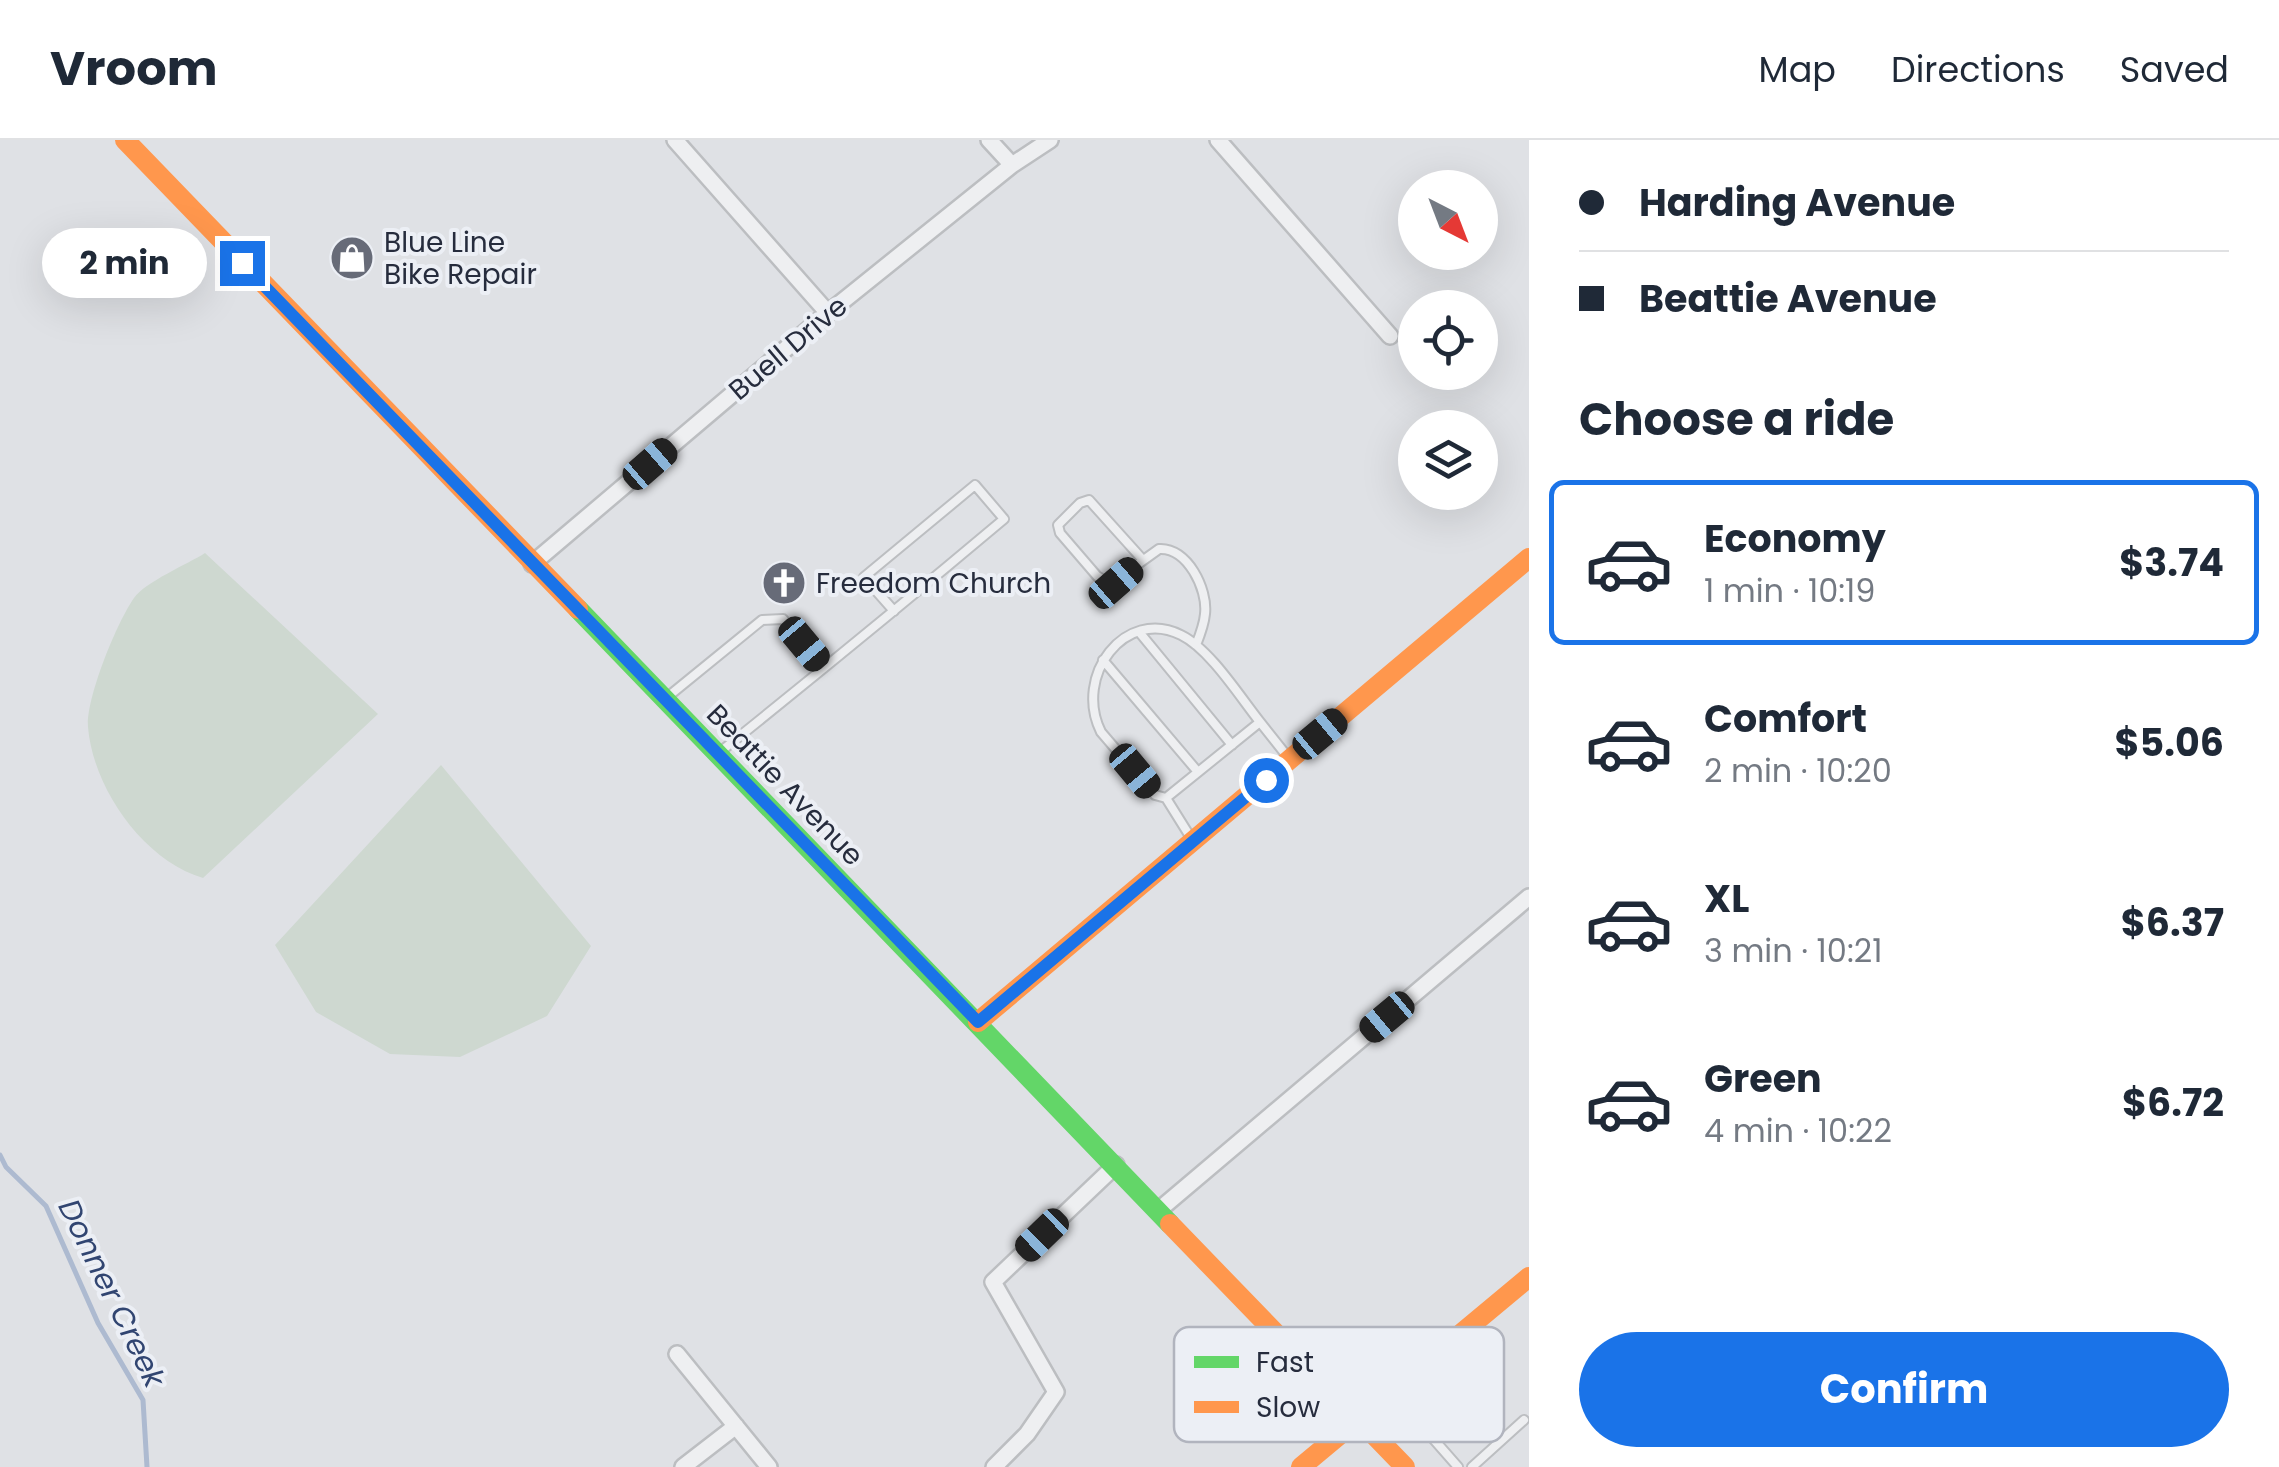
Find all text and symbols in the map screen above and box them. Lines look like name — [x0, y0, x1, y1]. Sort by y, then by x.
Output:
text: Vroom — [50, 35, 218, 102]
text: Map — [1759, 45, 1836, 94]
text: Directions — [1891, 45, 2065, 94]
text: Saved — [2120, 45, 2229, 94]
north arrow — [1398, 170, 1498, 270]
map controls — [1398, 170, 1498, 510]
text: Harding Avenue — [1639, 176, 1955, 229]
place label: Blue Line Bike Repair — [384, 223, 537, 294]
callout: 2 min — [42, 228, 207, 298]
shop icon: Blue Line Bike Repair — [329, 235, 375, 281]
text: 2 min — [80, 240, 169, 285]
route end — [220, 241, 265, 286]
text: Beattie Avenue — [1639, 272, 1937, 325]
street label: Buell Drive — [720, 287, 856, 409]
button: locate — [1398, 290, 1498, 390]
text: Choose a ride — [1579, 388, 1894, 451]
button: layers — [1398, 410, 1498, 510]
car — [618, 433, 682, 495]
text: Economy — [1704, 512, 1886, 565]
icon: car — [1584, 518, 1674, 608]
text: $3.74 — [2119, 536, 2224, 589]
car — [1084, 552, 1148, 614]
church icon: Freedom Church — [761, 560, 807, 606]
place label: Freedom Church — [816, 564, 1051, 603]
text: 1 min · 10:19 — [1704, 568, 1876, 613]
car — [773, 611, 835, 677]
text: Comfort — [1704, 692, 1867, 745]
street label: Beattie Avenue — [698, 696, 872, 874]
icon: car — [1584, 698, 1674, 788]
car — [1287, 703, 1353, 765]
text: $5.06 — [2115, 716, 2224, 769]
car — [1104, 738, 1166, 804]
text: 2 min · 10:20 — [1704, 748, 1892, 793]
route start — [1244, 758, 1289, 803]
text: XL — [1704, 872, 1749, 925]
icon: car — [1584, 878, 1674, 968]
text: $6.37 — [2121, 896, 2224, 949]
text: 3 min · 10:21 — [1704, 928, 1882, 973]
car — [1354, 986, 1420, 1048]
text: Green — [1704, 1052, 1822, 1105]
icon: car — [1584, 1058, 1674, 1148]
text: $6.72 — [2122, 1076, 2224, 1129]
text: 4 min · 10:22 — [1704, 1108, 1892, 1153]
water label: Donner Creek — [48, 1192, 177, 1396]
car — [1010, 1203, 1074, 1267]
legend — [1174, 1327, 1504, 1442]
button: Confirm — [1579, 1332, 2229, 1447]
text: Fast — [1256, 1343, 1314, 1382]
text: Slow — [1256, 1388, 1320, 1427]

